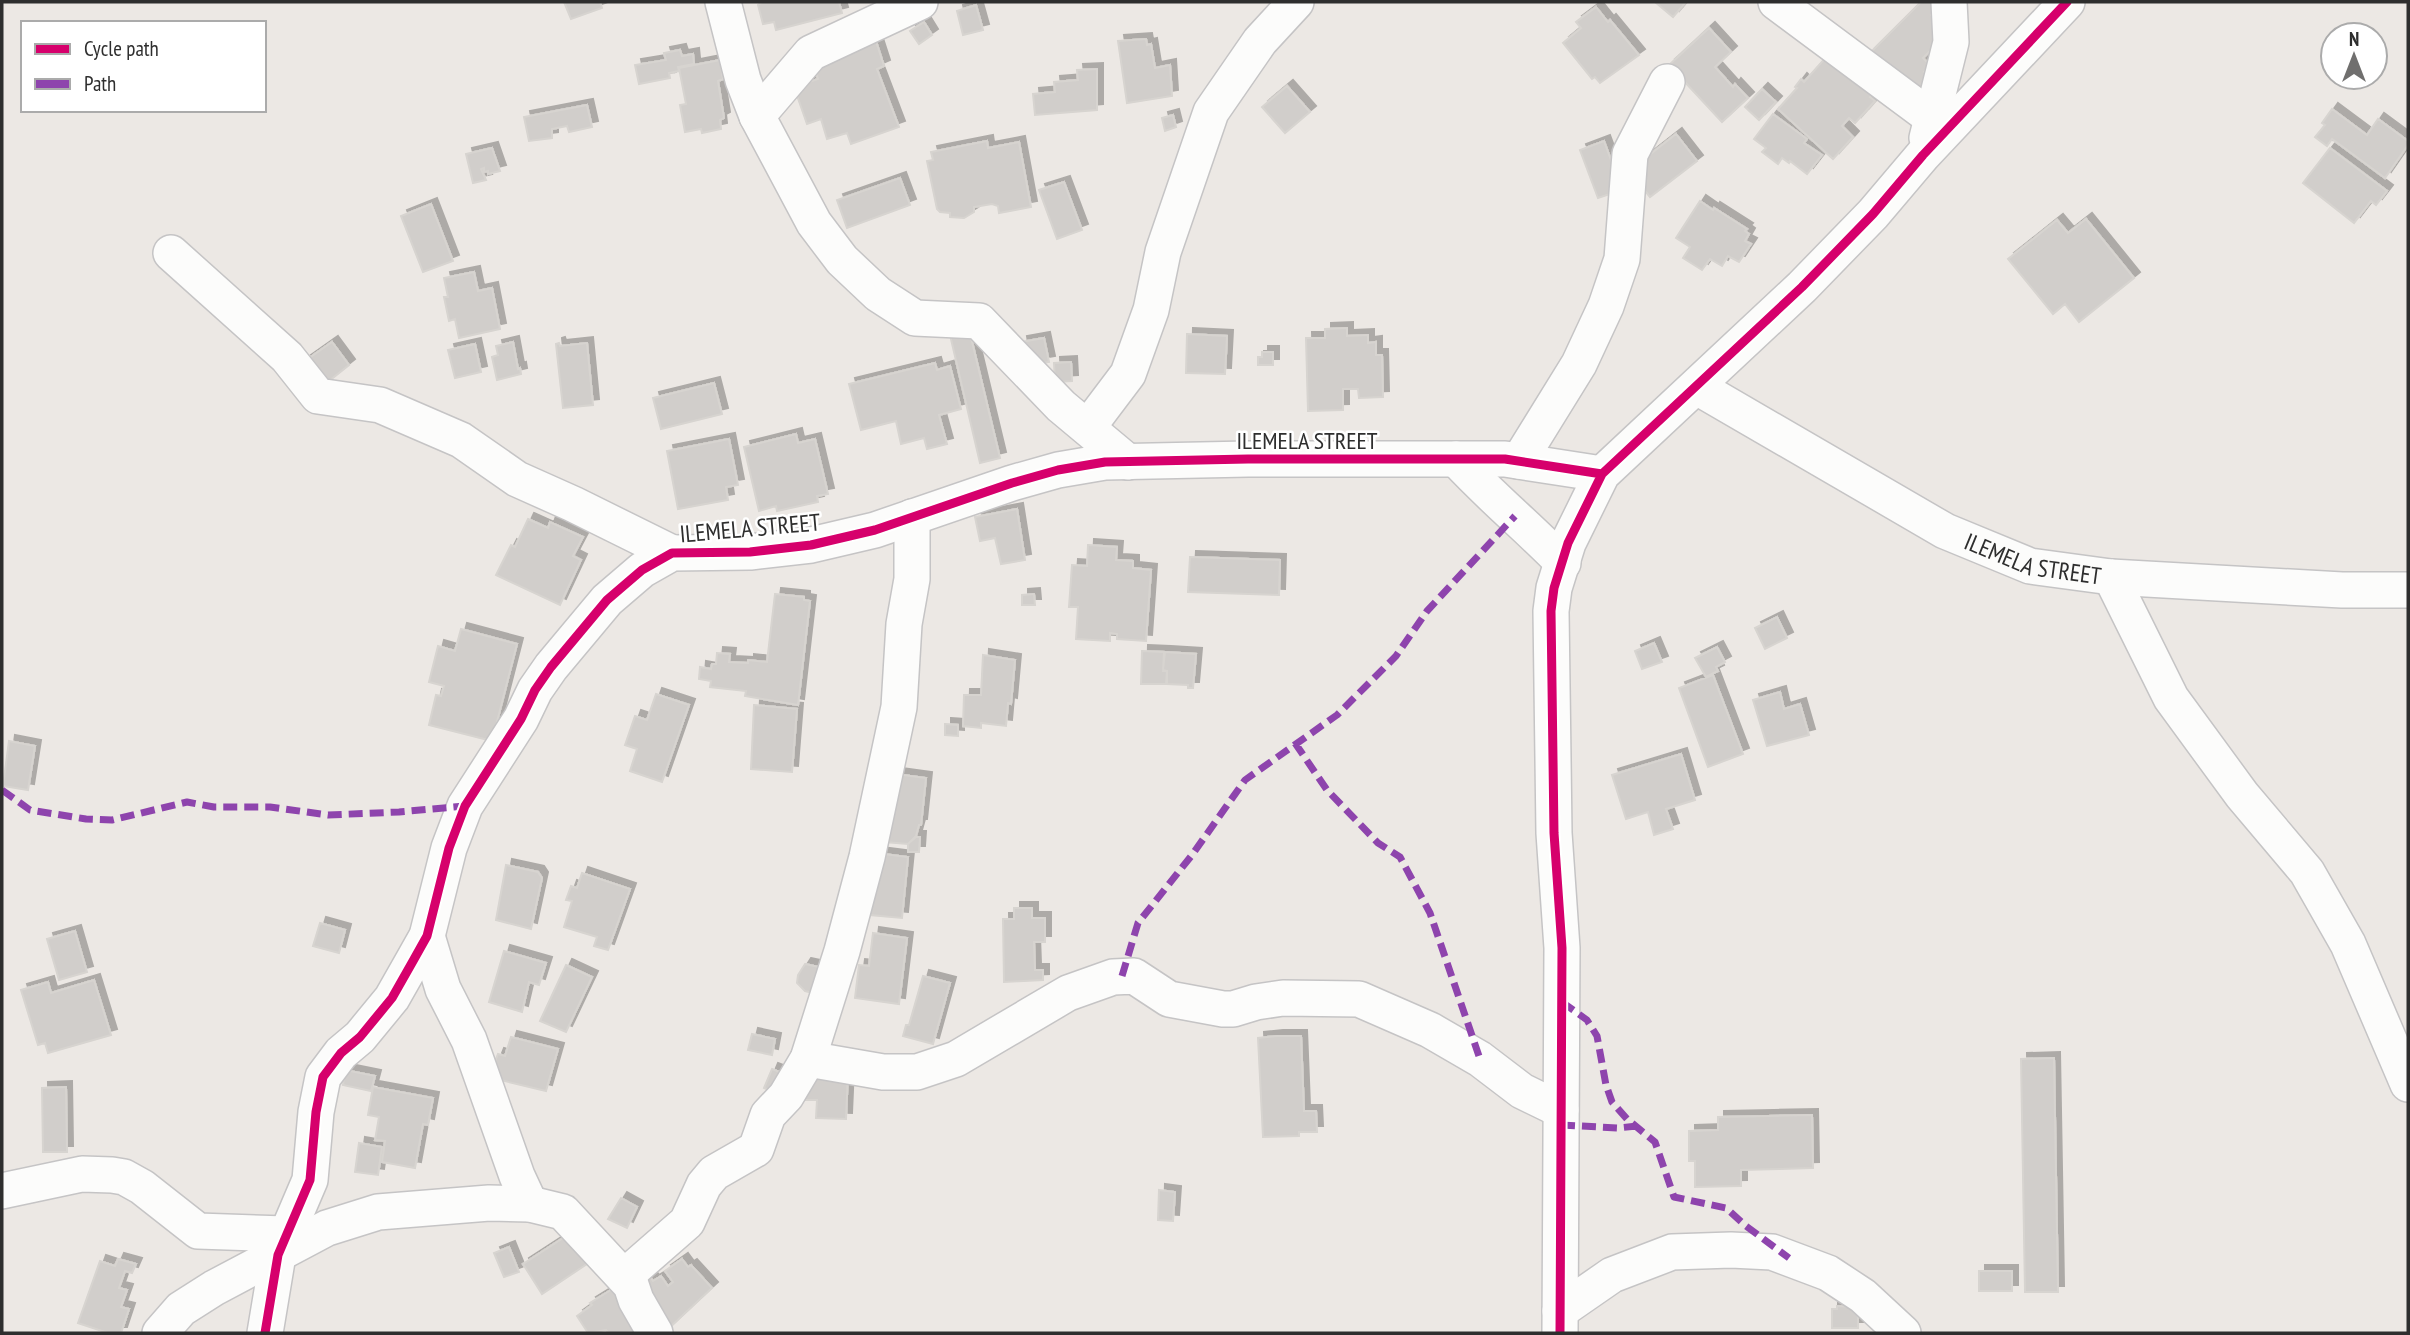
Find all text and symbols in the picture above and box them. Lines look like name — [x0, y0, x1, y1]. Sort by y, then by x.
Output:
legend — [21, 21, 266, 112]
north arrow — [2319, 21, 2389, 91]
text: N — [2349, 27, 2359, 51]
text: Cycle path — [84, 35, 159, 62]
text: Path — [84, 70, 116, 97]
street label: ILEMELA STREET — [1236, 425, 1378, 456]
street label: ILEMELA STREET — [678, 506, 822, 550]
street label: ILEMELA STREET — [1960, 525, 2104, 591]

